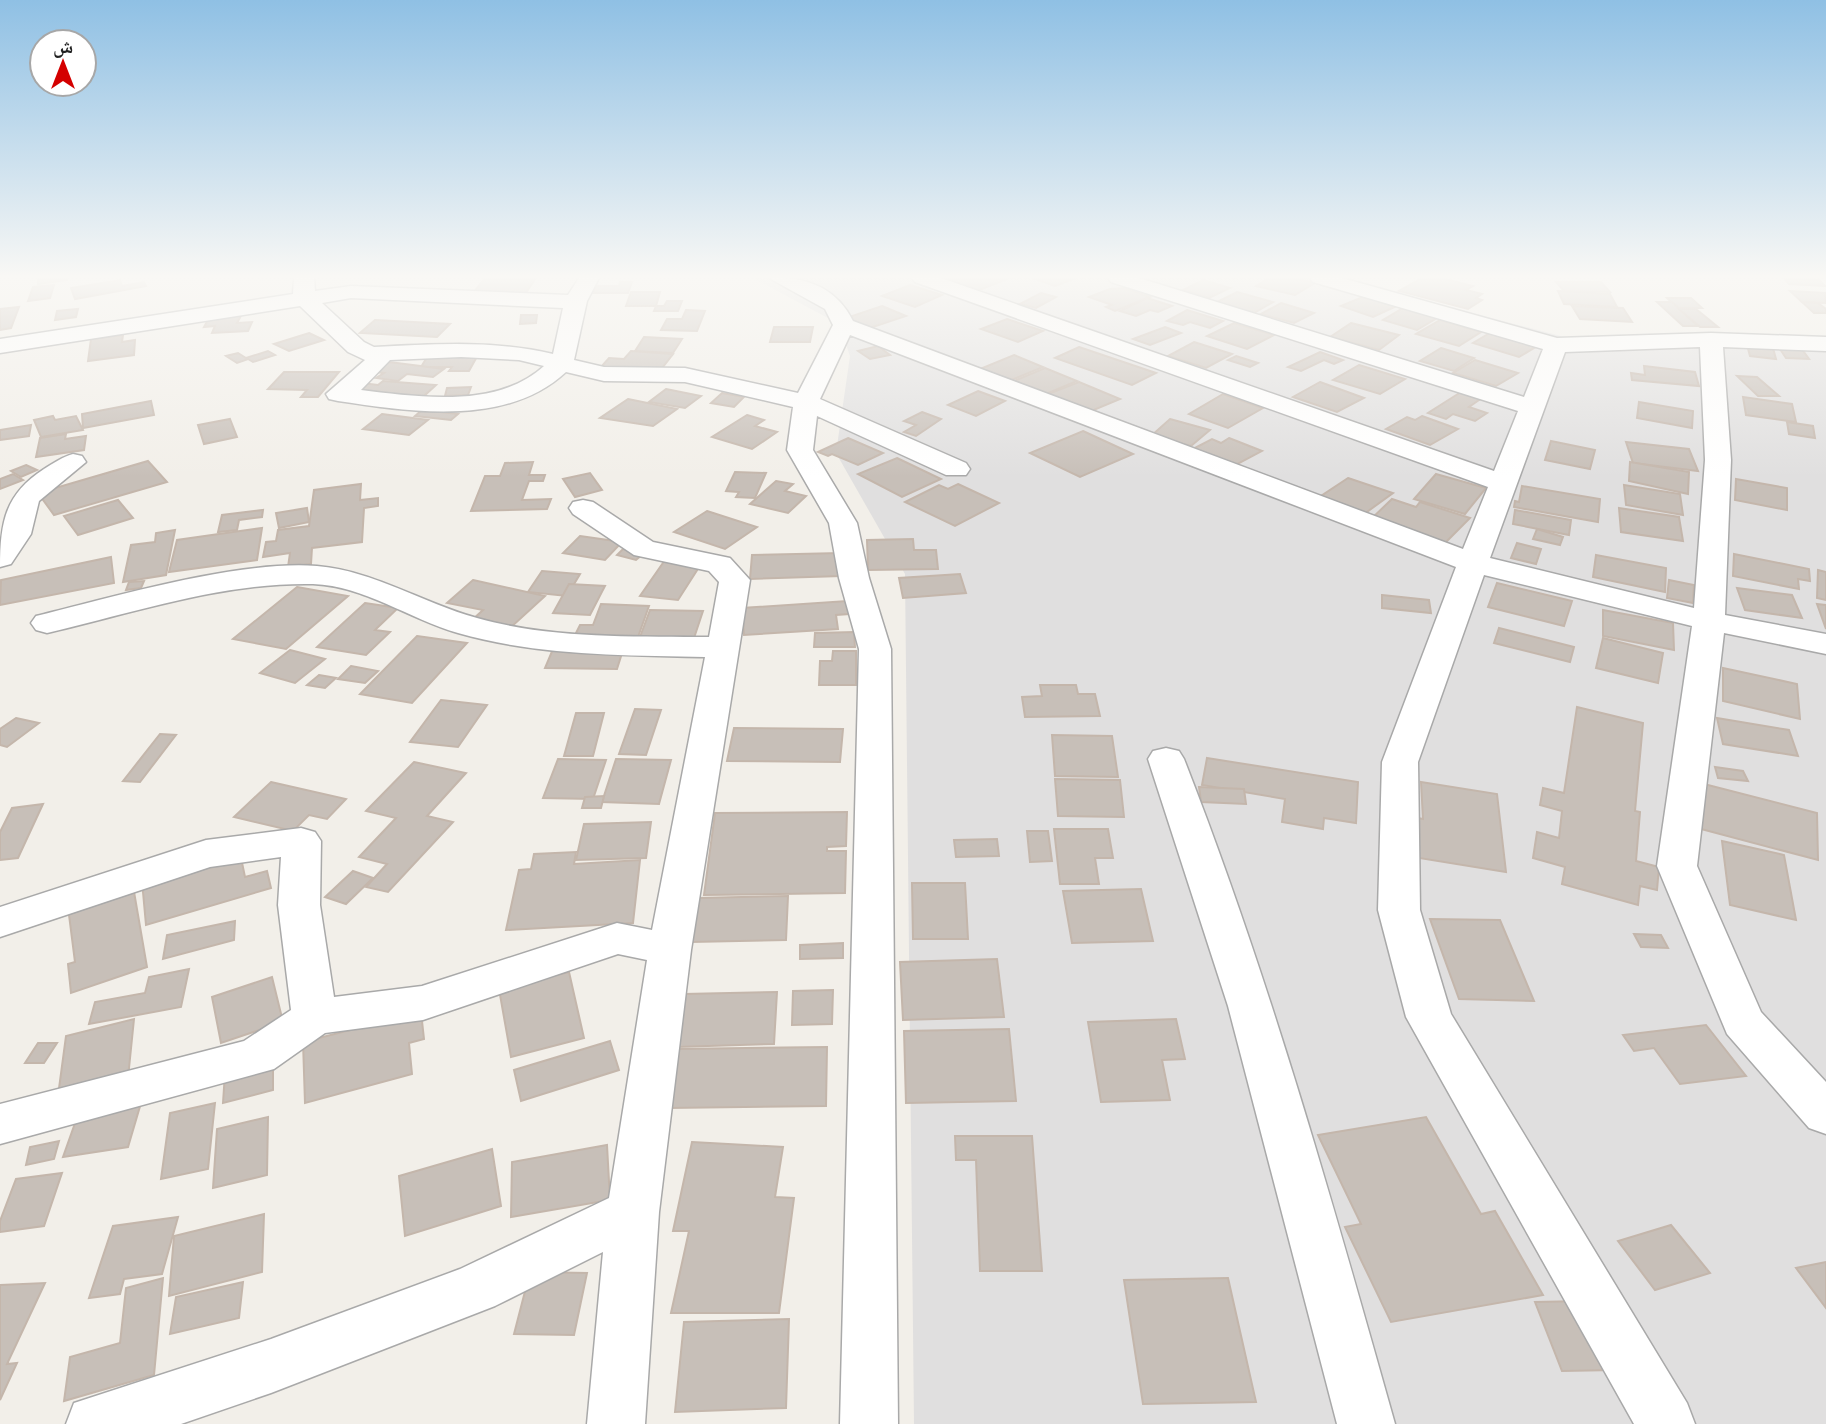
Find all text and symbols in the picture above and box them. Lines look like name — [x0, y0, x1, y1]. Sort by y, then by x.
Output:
north arrow — [28, 28, 98, 98]
text: ش — [53, 33, 73, 59]

